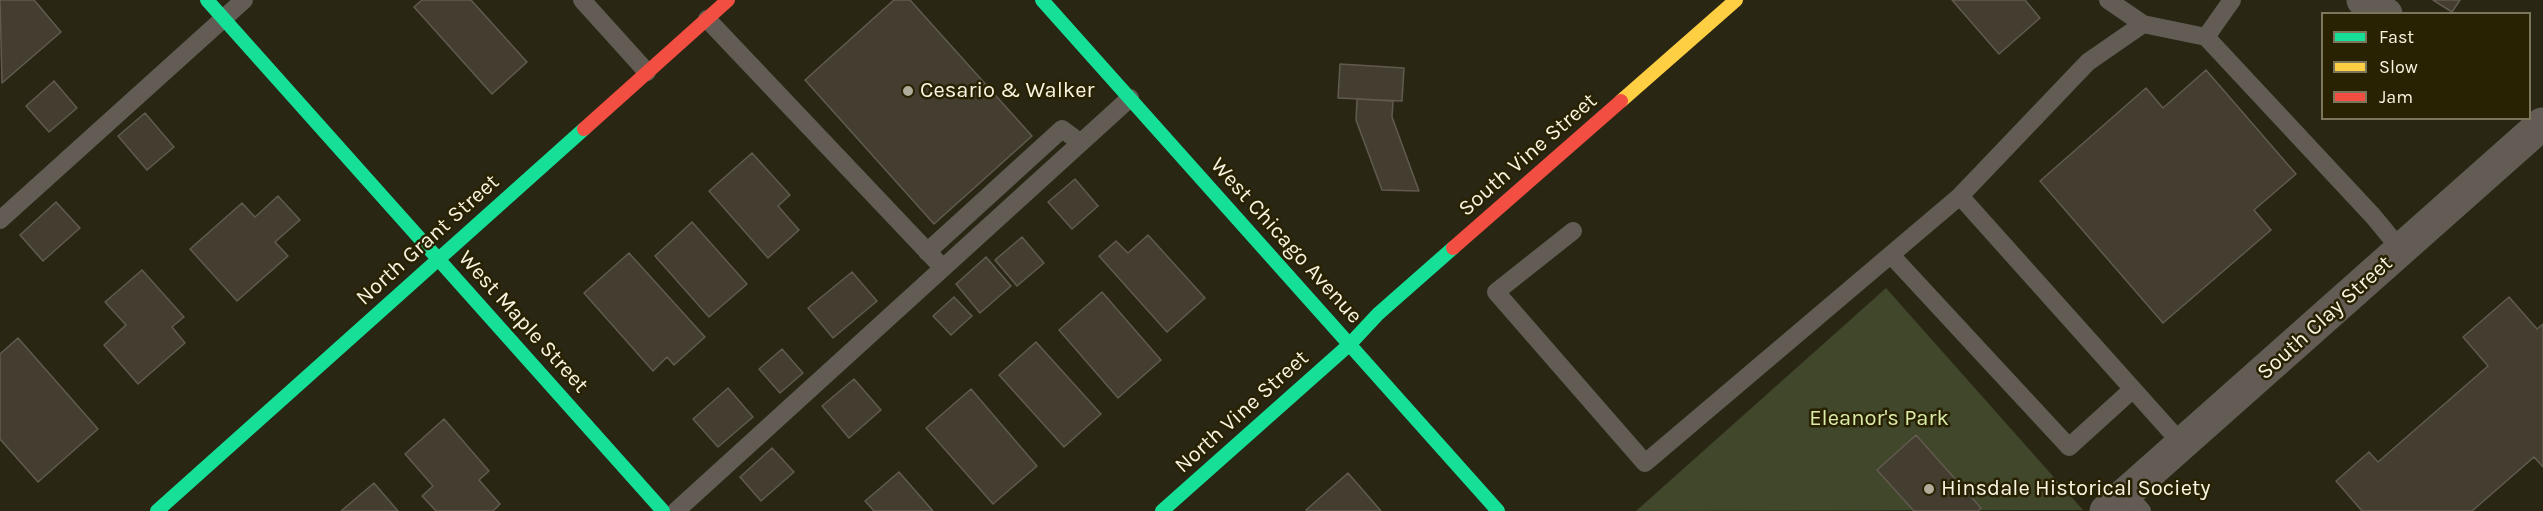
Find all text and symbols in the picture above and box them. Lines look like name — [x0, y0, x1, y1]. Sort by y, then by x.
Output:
legend — [2321, 12, 2531, 120]
text: Fast — [2379, 26, 2414, 48]
text: Slow — [2379, 56, 2418, 78]
place label: Cesario & Walker — [920, 78, 1094, 104]
marker: Cesario & Walker — [901, 84, 915, 98]
text: Jam — [2379, 86, 2413, 108]
street label: South Vine Street — [1453, 88, 1603, 222]
street label: West Chicago Avenue — [1205, 153, 1367, 329]
street label: North Grant Street — [351, 169, 505, 311]
street label: West Maple Street — [452, 246, 594, 398]
street label: South Clay Street — [2252, 250, 2398, 386]
street label: North Vine Street — [1170, 345, 1314, 479]
park label: Eleanor's Park — [1809, 406, 1949, 432]
place label: Hinsdale Historical Society — [1941, 476, 2210, 502]
marker: Hinsdale Historical Society — [1922, 482, 1936, 496]

